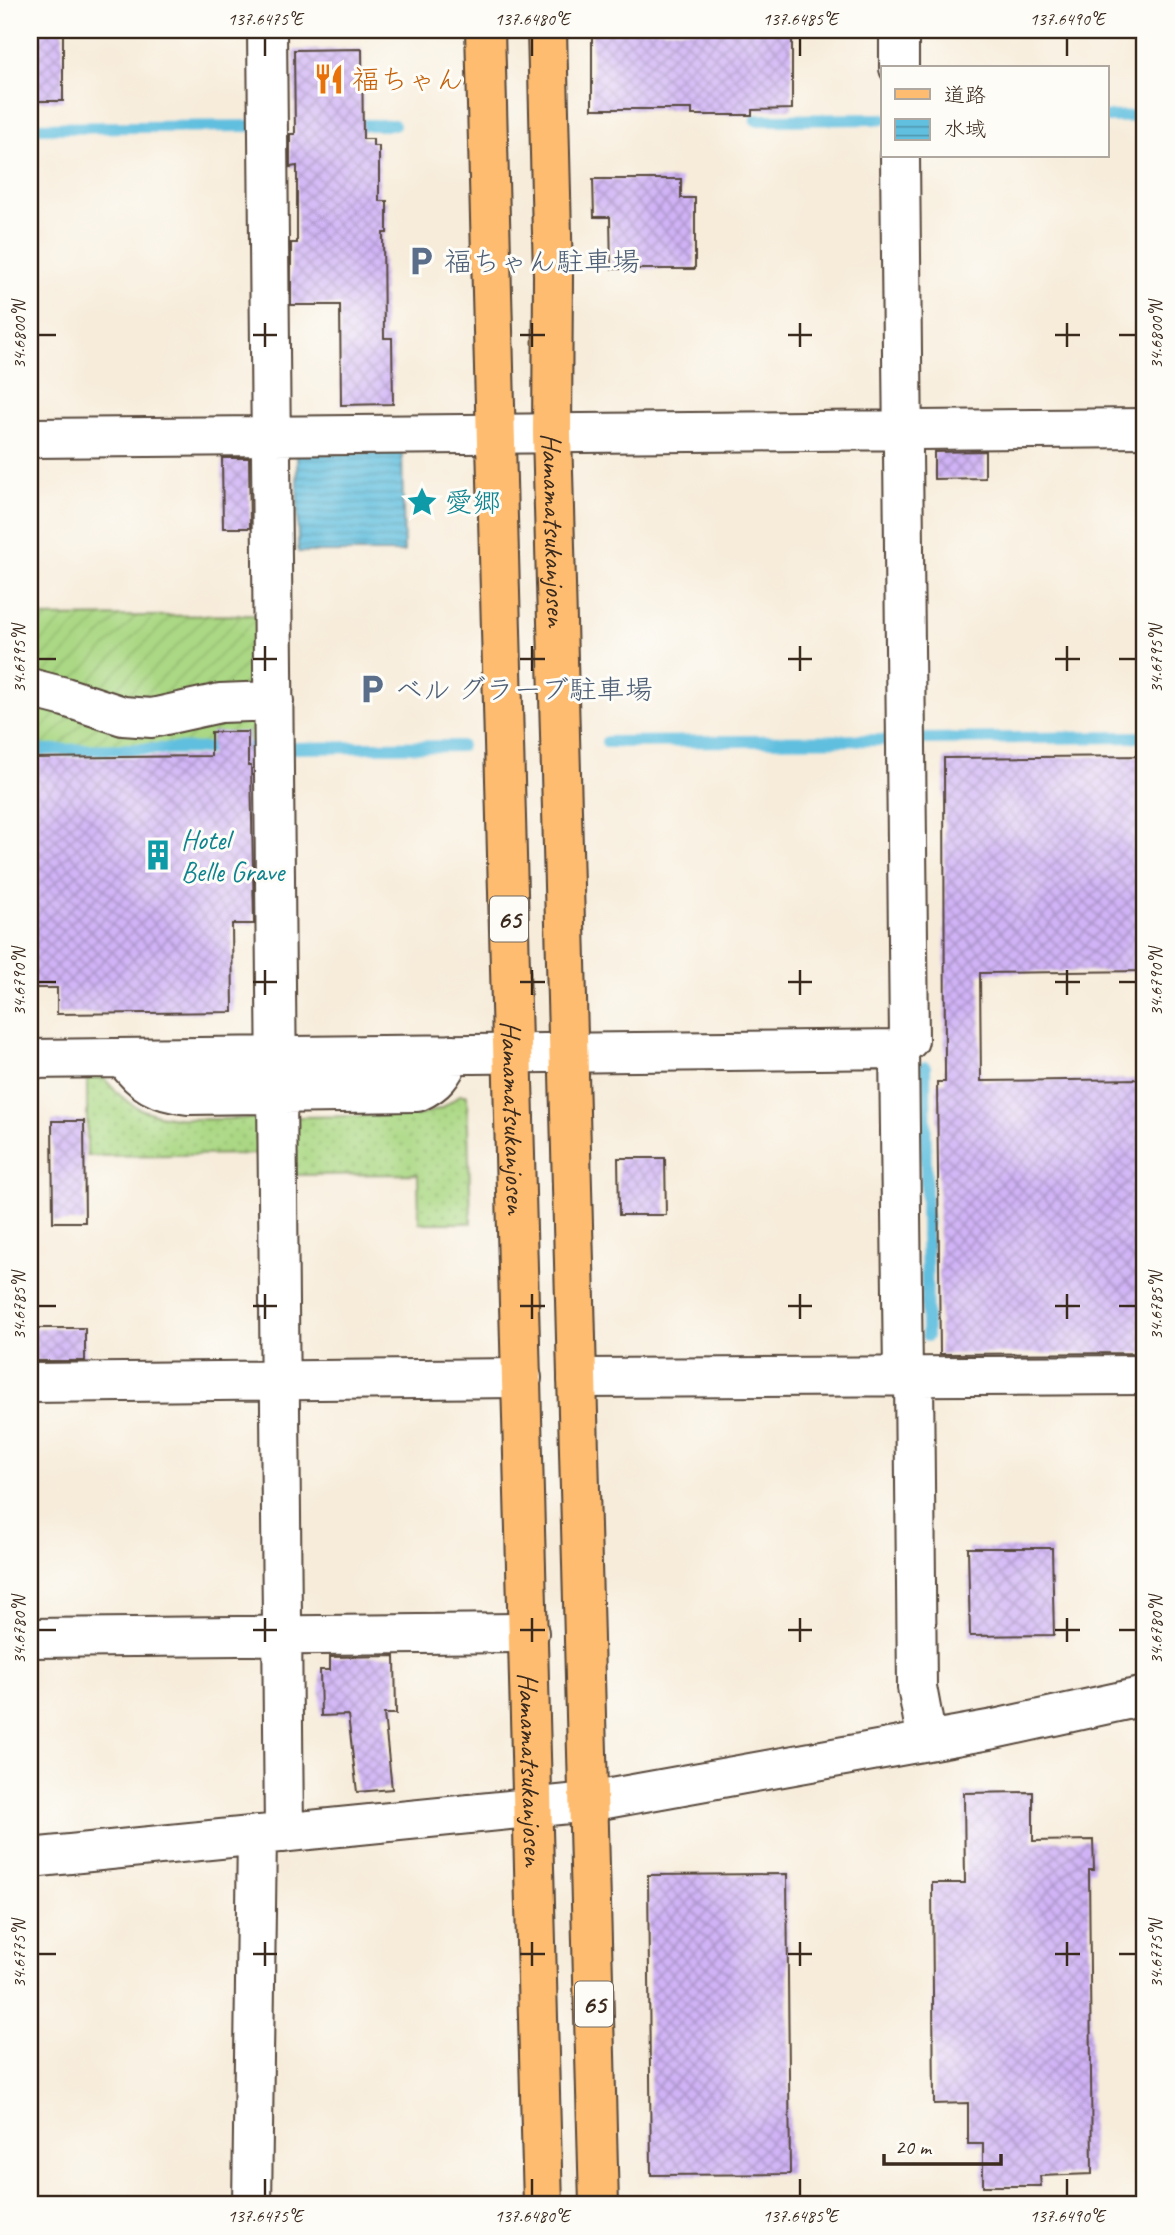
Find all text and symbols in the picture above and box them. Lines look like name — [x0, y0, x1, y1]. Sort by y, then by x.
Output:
text: 137.6475°E — [228, 8, 305, 30]
text: 137.6480°E — [495, 8, 572, 30]
text: 137.6485°E — [763, 8, 840, 30]
text: 137.6490°E — [1030, 8, 1107, 30]
restaurant icon: 福ちゃん — [312, 62, 346, 96]
place label: 福ちゃん — [352, 62, 464, 97]
legend — [881, 66, 1108, 158]
text: 道路 — [944, 82, 986, 108]
text: 水域 — [944, 116, 986, 142]
parking icon: 福ちゃん駐車場 — [404, 244, 438, 278]
place label: 福ちゃん駐車場 — [444, 244, 640, 279]
text: 34.6800°N — [8, 298, 30, 369]
text: 34.6800°N — [1145, 298, 1167, 369]
street label: Hamamatsukanjosen — [534, 433, 574, 629]
place icon: 愛郷 — [405, 485, 439, 519]
place label: 愛郷 — [445, 485, 501, 520]
text: 34.6795°N — [8, 622, 30, 693]
text: 34.6795°N — [1145, 622, 1167, 693]
parking icon: ベル グラーブ駐車場 — [355, 672, 389, 706]
place label: ベル グラーブ駐車場 — [395, 672, 653, 707]
place label: Hotel Belle Grave — [181, 822, 286, 889]
building icon: Hotel Belle Grave — [141, 838, 175, 872]
road number: 65 — [490, 896, 528, 942]
text: 34.6790°N — [8, 945, 30, 1016]
text: 34.6790°N — [1145, 945, 1167, 1016]
street label: Hamamatsukanjosen — [493, 1020, 534, 1216]
text: 34.6785°N — [8, 1269, 30, 1340]
text: 34.6785°N — [1145, 1269, 1167, 1340]
text: 34.6780°N — [8, 1593, 30, 1664]
text: 34.6780°N — [1145, 1593, 1167, 1664]
street label: Hamamatsukanjosen — [511, 1672, 551, 1868]
text: 34.6775°N — [8, 1917, 30, 1988]
text: 34.6775°N — [1145, 1917, 1167, 1988]
road number: 65 — [575, 1982, 613, 2026]
scale bar — [884, 2123, 1002, 2167]
text: 20 m — [895, 2134, 933, 2160]
text: 137.6475°E — [228, 2205, 305, 2227]
text: 137.6480°E — [495, 2205, 572, 2227]
text: 137.6485°E — [763, 2205, 840, 2227]
text: 137.6490°E — [1030, 2205, 1107, 2227]

